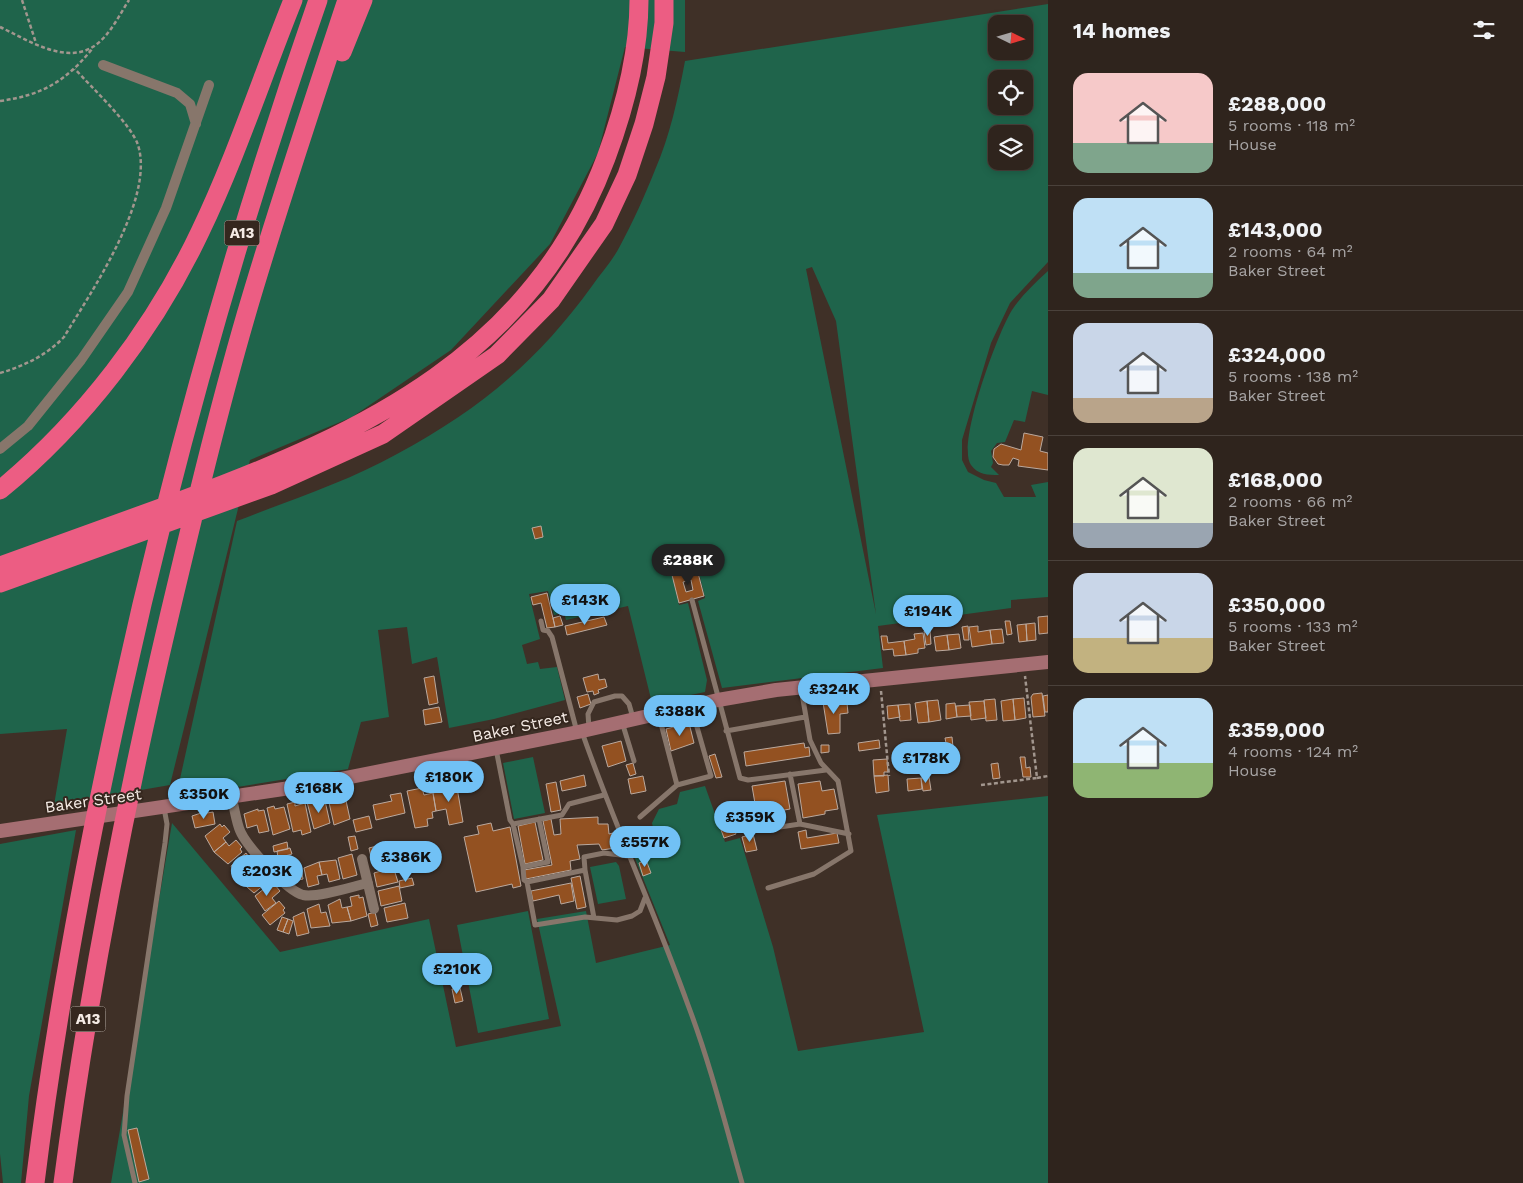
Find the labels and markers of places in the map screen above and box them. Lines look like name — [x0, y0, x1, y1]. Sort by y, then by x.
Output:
pin: £288K — [653, 544, 723, 586]
pin: £143K — [550, 584, 620, 626]
pin: £194K — [893, 594, 963, 637]
pin: £324K — [799, 672, 869, 715]
pin: £388K — [645, 694, 715, 737]
pin: £178K — [891, 742, 961, 784]
pin: £180K — [414, 760, 484, 803]
pin: £168K — [284, 772, 354, 814]
pin: £350K — [169, 778, 239, 820]
pin: £359K — [715, 800, 785, 843]
pin: £557K — [610, 826, 680, 868]
pin: £386K — [371, 840, 441, 883]
pin: £203K — [232, 854, 302, 897]
pin: £210K — [422, 952, 492, 995]

